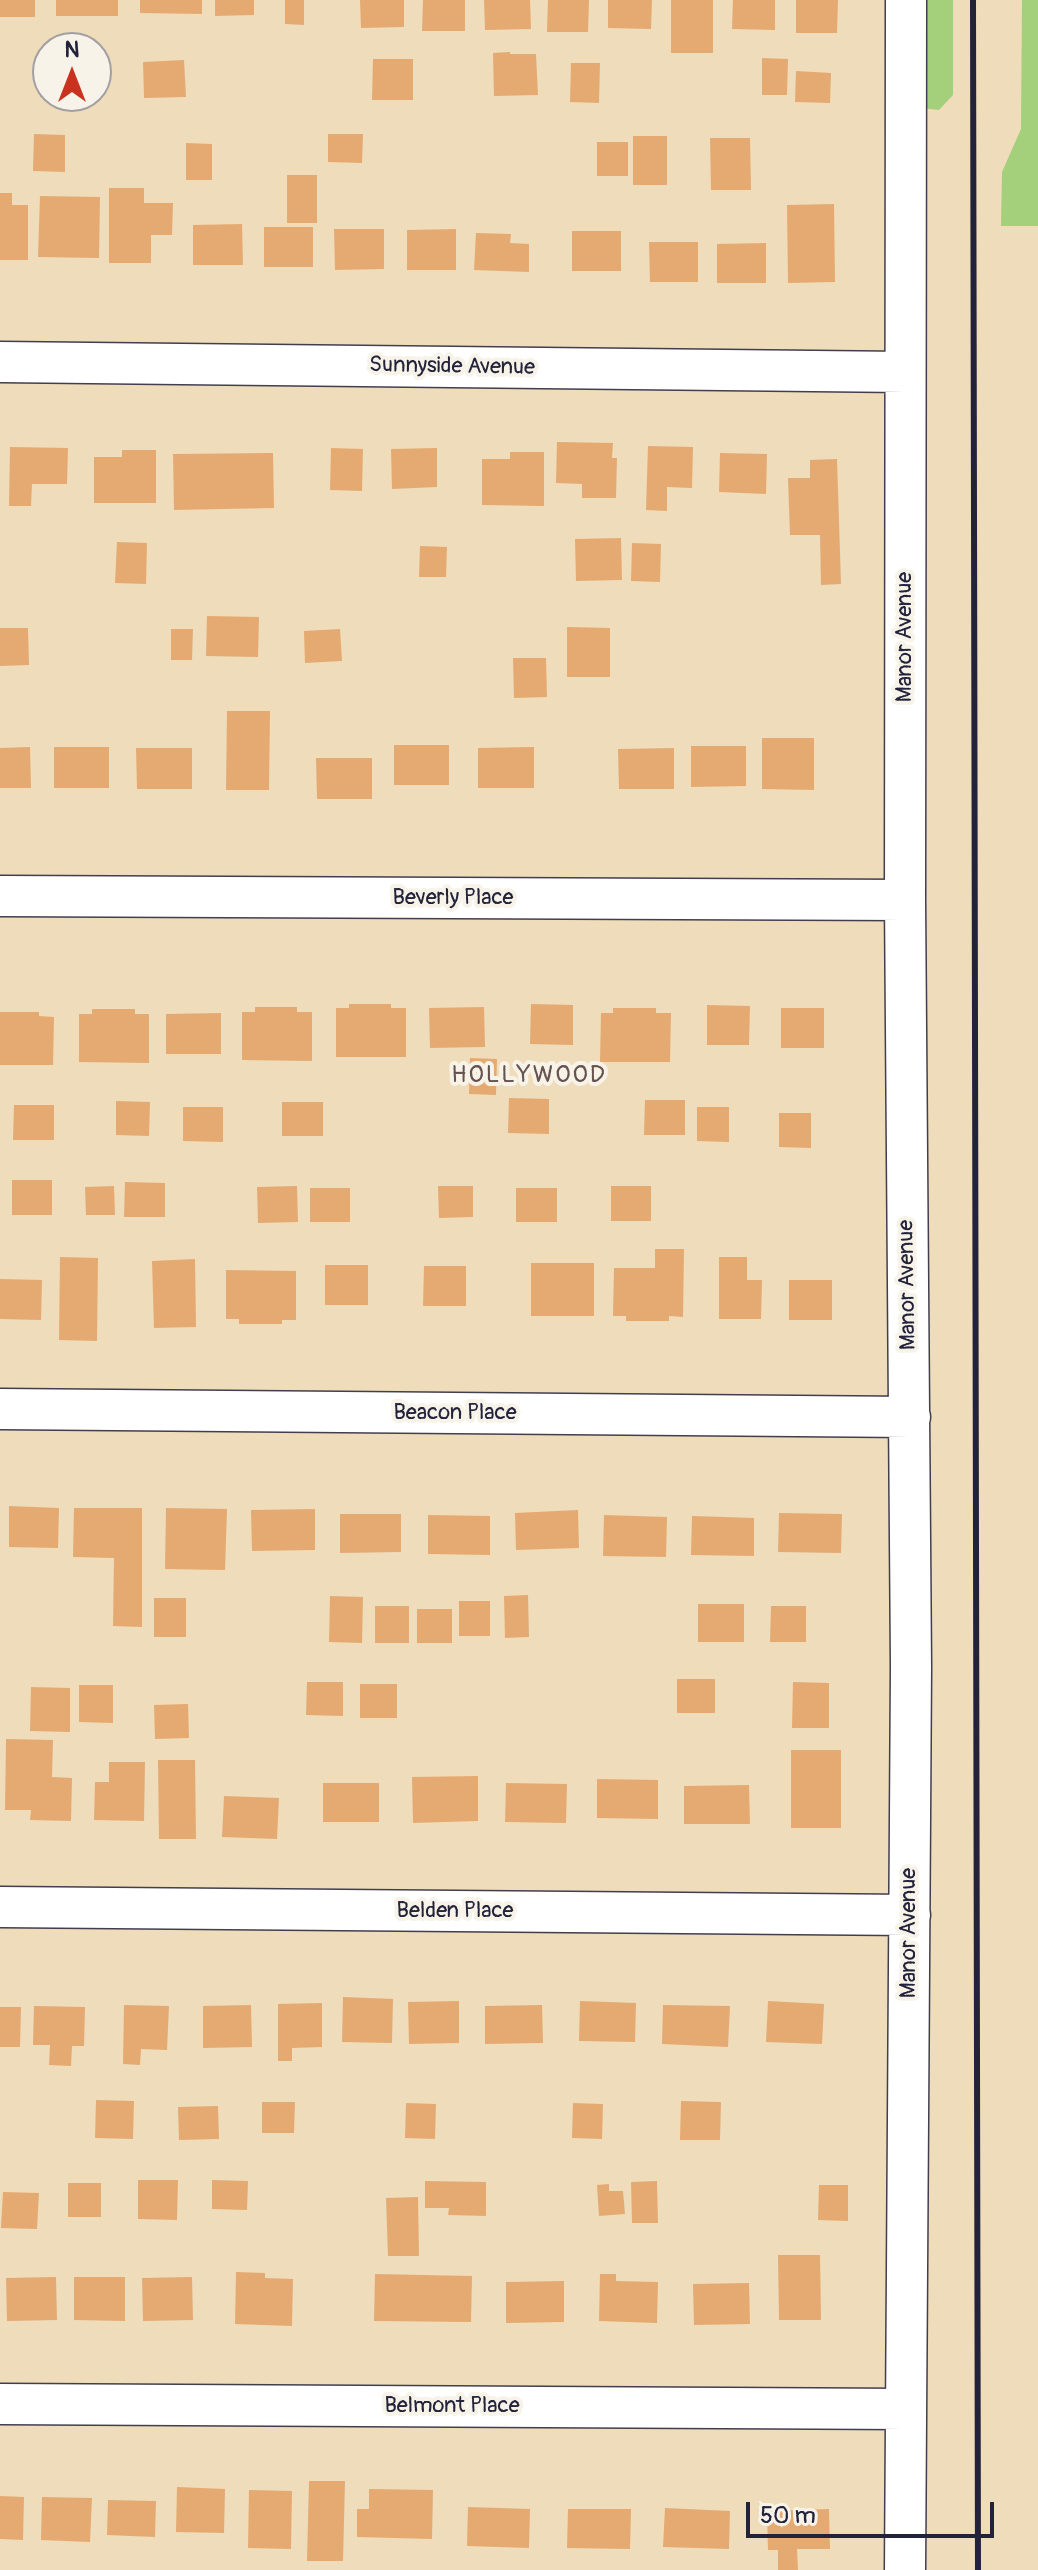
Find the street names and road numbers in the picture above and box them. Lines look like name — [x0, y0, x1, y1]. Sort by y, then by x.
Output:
street label: Sunnyside Avenue — [369, 352, 535, 382]
street label: Manor Avenue — [892, 572, 918, 702]
street label: Beverly Place — [393, 885, 513, 911]
street label: Manor Avenue — [894, 1220, 922, 1350]
street label: Beacon Place — [393, 1400, 517, 1426]
street label: Manor Avenue — [896, 1868, 922, 1998]
street label: Belden Place — [397, 1898, 513, 1924]
street label: Belmont Place — [384, 2393, 520, 2419]

